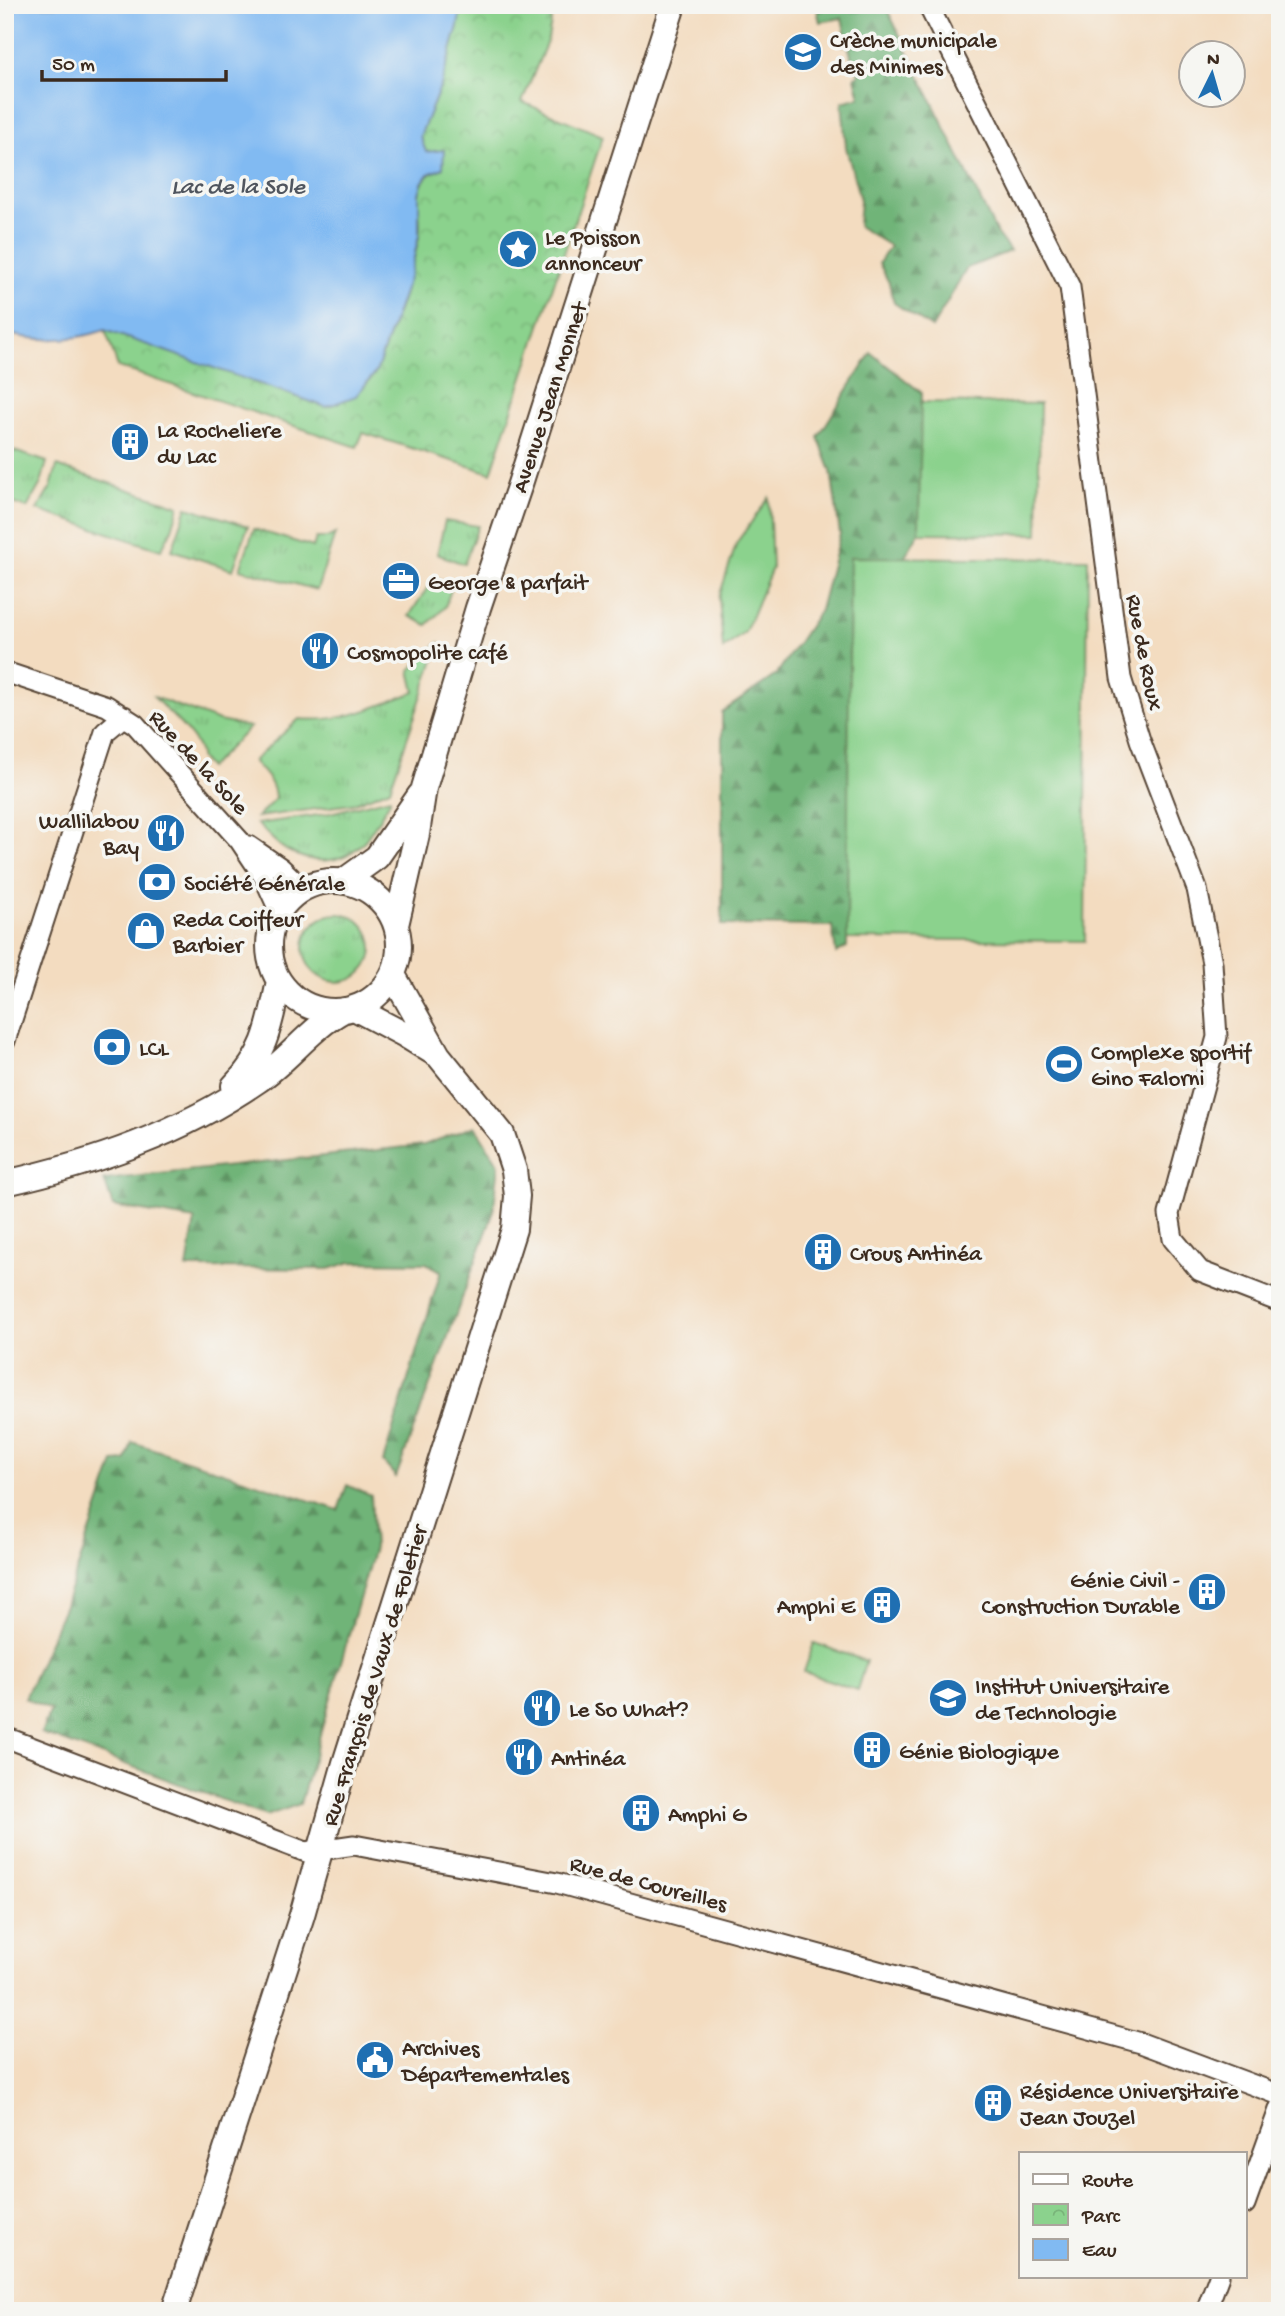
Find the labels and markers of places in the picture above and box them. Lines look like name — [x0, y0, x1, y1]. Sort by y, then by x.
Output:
place label: Crèche municipale des Minimes — [830, 29, 998, 82]
school or university icon: Crèche municipale des Minimes — [782, 31, 824, 73]
place label: Le Poisson annonceur — [545, 226, 643, 279]
place icon: Le Poisson annonceur — [497, 228, 539, 270]
place label: La Rocheliere du Lac — [157, 419, 283, 472]
building icon: La Rocheliere du Lac — [109, 421, 151, 463]
office icon: George & parfait — [380, 560, 422, 602]
place label: George & parfait — [428, 571, 589, 598]
restaurant icon: Cosmopolite café — [299, 630, 341, 672]
place label: Cosmopolite café — [347, 641, 509, 668]
place label: Wallilabou Bay — [39, 810, 139, 863]
restaurant icon: Wallilabou Bay — [145, 812, 187, 854]
bank icon: Société Générale — [136, 861, 178, 903]
place label: Société Générale — [184, 872, 346, 899]
place label: Reda Coiffeur Barbier — [172, 908, 305, 961]
shop icon: Reda Coiffeur Barbier — [125, 910, 167, 952]
bank icon: LCL — [91, 1026, 133, 1068]
place label: LCL — [139, 1037, 170, 1064]
place label: Complexe sportif Gino Falorni — [1091, 1041, 1253, 1094]
sports icon: Complexe sportif Gino Falorni — [1043, 1043, 1085, 1085]
building icon: Crous Antinéa — [802, 1231, 844, 1273]
place label: Crous Antinéa — [850, 1242, 983, 1269]
place label: Génie Civil - Construction Durable — [982, 1569, 1181, 1622]
building icon: Génie Civil - Construction Durable — [1186, 1571, 1228, 1613]
building icon: Amphi E — [861, 1584, 903, 1626]
place label: Amphi E — [777, 1595, 857, 1622]
place label: Institut Universitaire de Technologie — [975, 1675, 1170, 1728]
school or university icon: Institut Universitaire de Technologie — [927, 1677, 969, 1719]
restaurant icon: Le So What? — [521, 1687, 563, 1729]
place label: Le So What? — [569, 1698, 689, 1725]
building icon: Génie Biologique — [851, 1729, 893, 1771]
restaurant icon: Antinéa — [503, 1736, 545, 1778]
place label: Génie Biologique — [899, 1740, 1060, 1767]
place label: Antinéa — [551, 1747, 627, 1774]
building icon: Amphi G — [620, 1792, 662, 1834]
place label: Amphi G — [668, 1803, 748, 1830]
place label: Archives Départementales — [400, 2037, 570, 2090]
public building icon: Archives Départementales — [354, 2039, 396, 2081]
place label: Résidence Universitaire Jean Jouzel — [1020, 2080, 1240, 2133]
building icon: Résidence Universitaire Jean Jouzel — [972, 2082, 1014, 2124]

